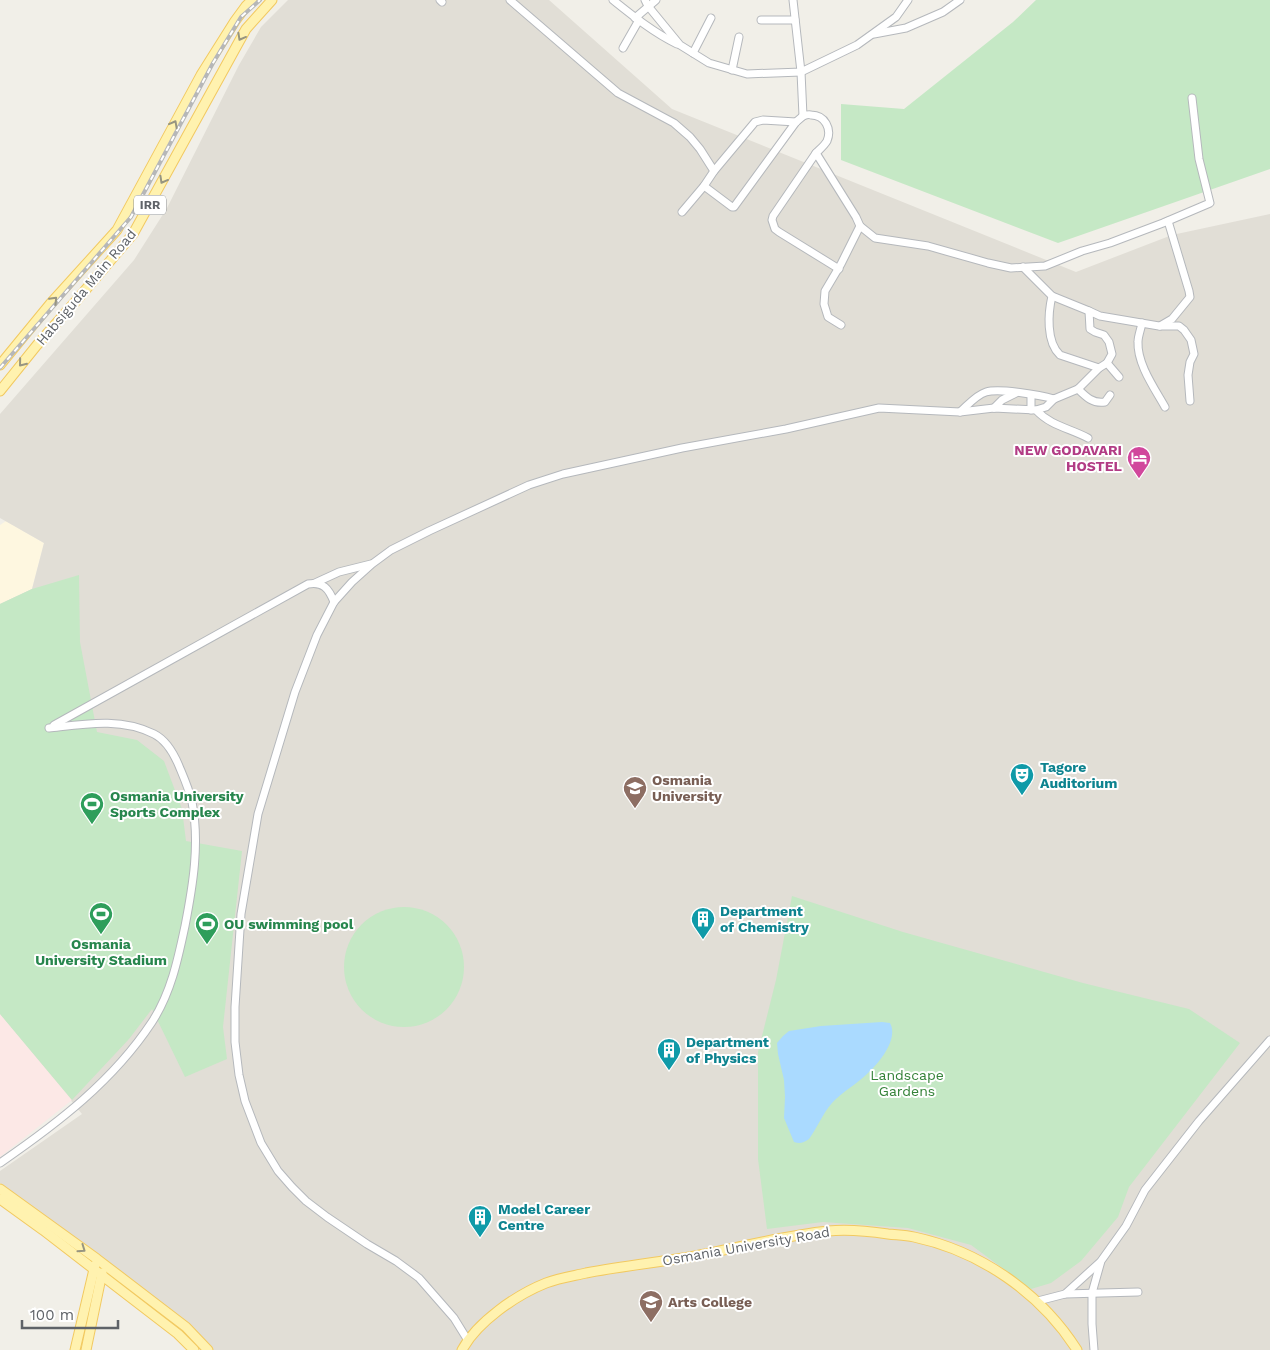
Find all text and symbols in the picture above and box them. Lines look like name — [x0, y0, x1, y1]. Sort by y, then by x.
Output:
one-way arrow — [237, 32, 247, 41]
one-way arrow — [168, 121, 178, 130]
one-way arrow — [159, 174, 169, 183]
road number: IRR — [134, 196, 166, 214]
street label: Habsiguda Main Road — [33, 226, 139, 348]
one-way arrow — [48, 297, 57, 306]
one-way arrow — [19, 358, 28, 367]
place label: NEW GODAVARI HOSTEL — [1014, 442, 1123, 474]
hotel icon: NEW GODAVARI HOSTEL — [1126, 445, 1152, 479]
place label: Tagore Auditorium — [1040, 759, 1117, 791]
theatre icon: Tagore Auditorium — [1009, 762, 1035, 796]
place label: Osmania University — [652, 772, 722, 804]
school or university icon: Osmania University — [622, 775, 648, 809]
place label: Osmania University Sports Complex — [110, 788, 244, 820]
sports icon: Osmania University Sports Complex — [79, 791, 105, 825]
sports icon: Osmania University Stadium — [88, 901, 114, 935]
place label: Department of Chemistry — [720, 903, 809, 935]
building icon: Department of Chemistry — [690, 906, 716, 940]
sports icon: OU swimming pool — [194, 911, 220, 945]
place label: OU swimming pool — [224, 916, 354, 932]
place label: Osmania University Stadium — [35, 936, 167, 968]
place label: Department of Physics — [686, 1034, 769, 1066]
building icon: Department of Physics — [656, 1037, 682, 1071]
park label: Landscape Gardens — [870, 1067, 944, 1099]
place label: Model Career Centre — [498, 1201, 590, 1233]
building icon: Model Career Centre — [467, 1204, 493, 1238]
street label: Osmania University Road — [661, 1223, 831, 1269]
one-way arrow — [76, 1243, 86, 1252]
school or university icon: Arts College — [638, 1289, 664, 1323]
place label: Arts College — [668, 1294, 752, 1310]
scale bar — [22, 1298, 119, 1330]
text: 100 m — [30, 1306, 74, 1324]

